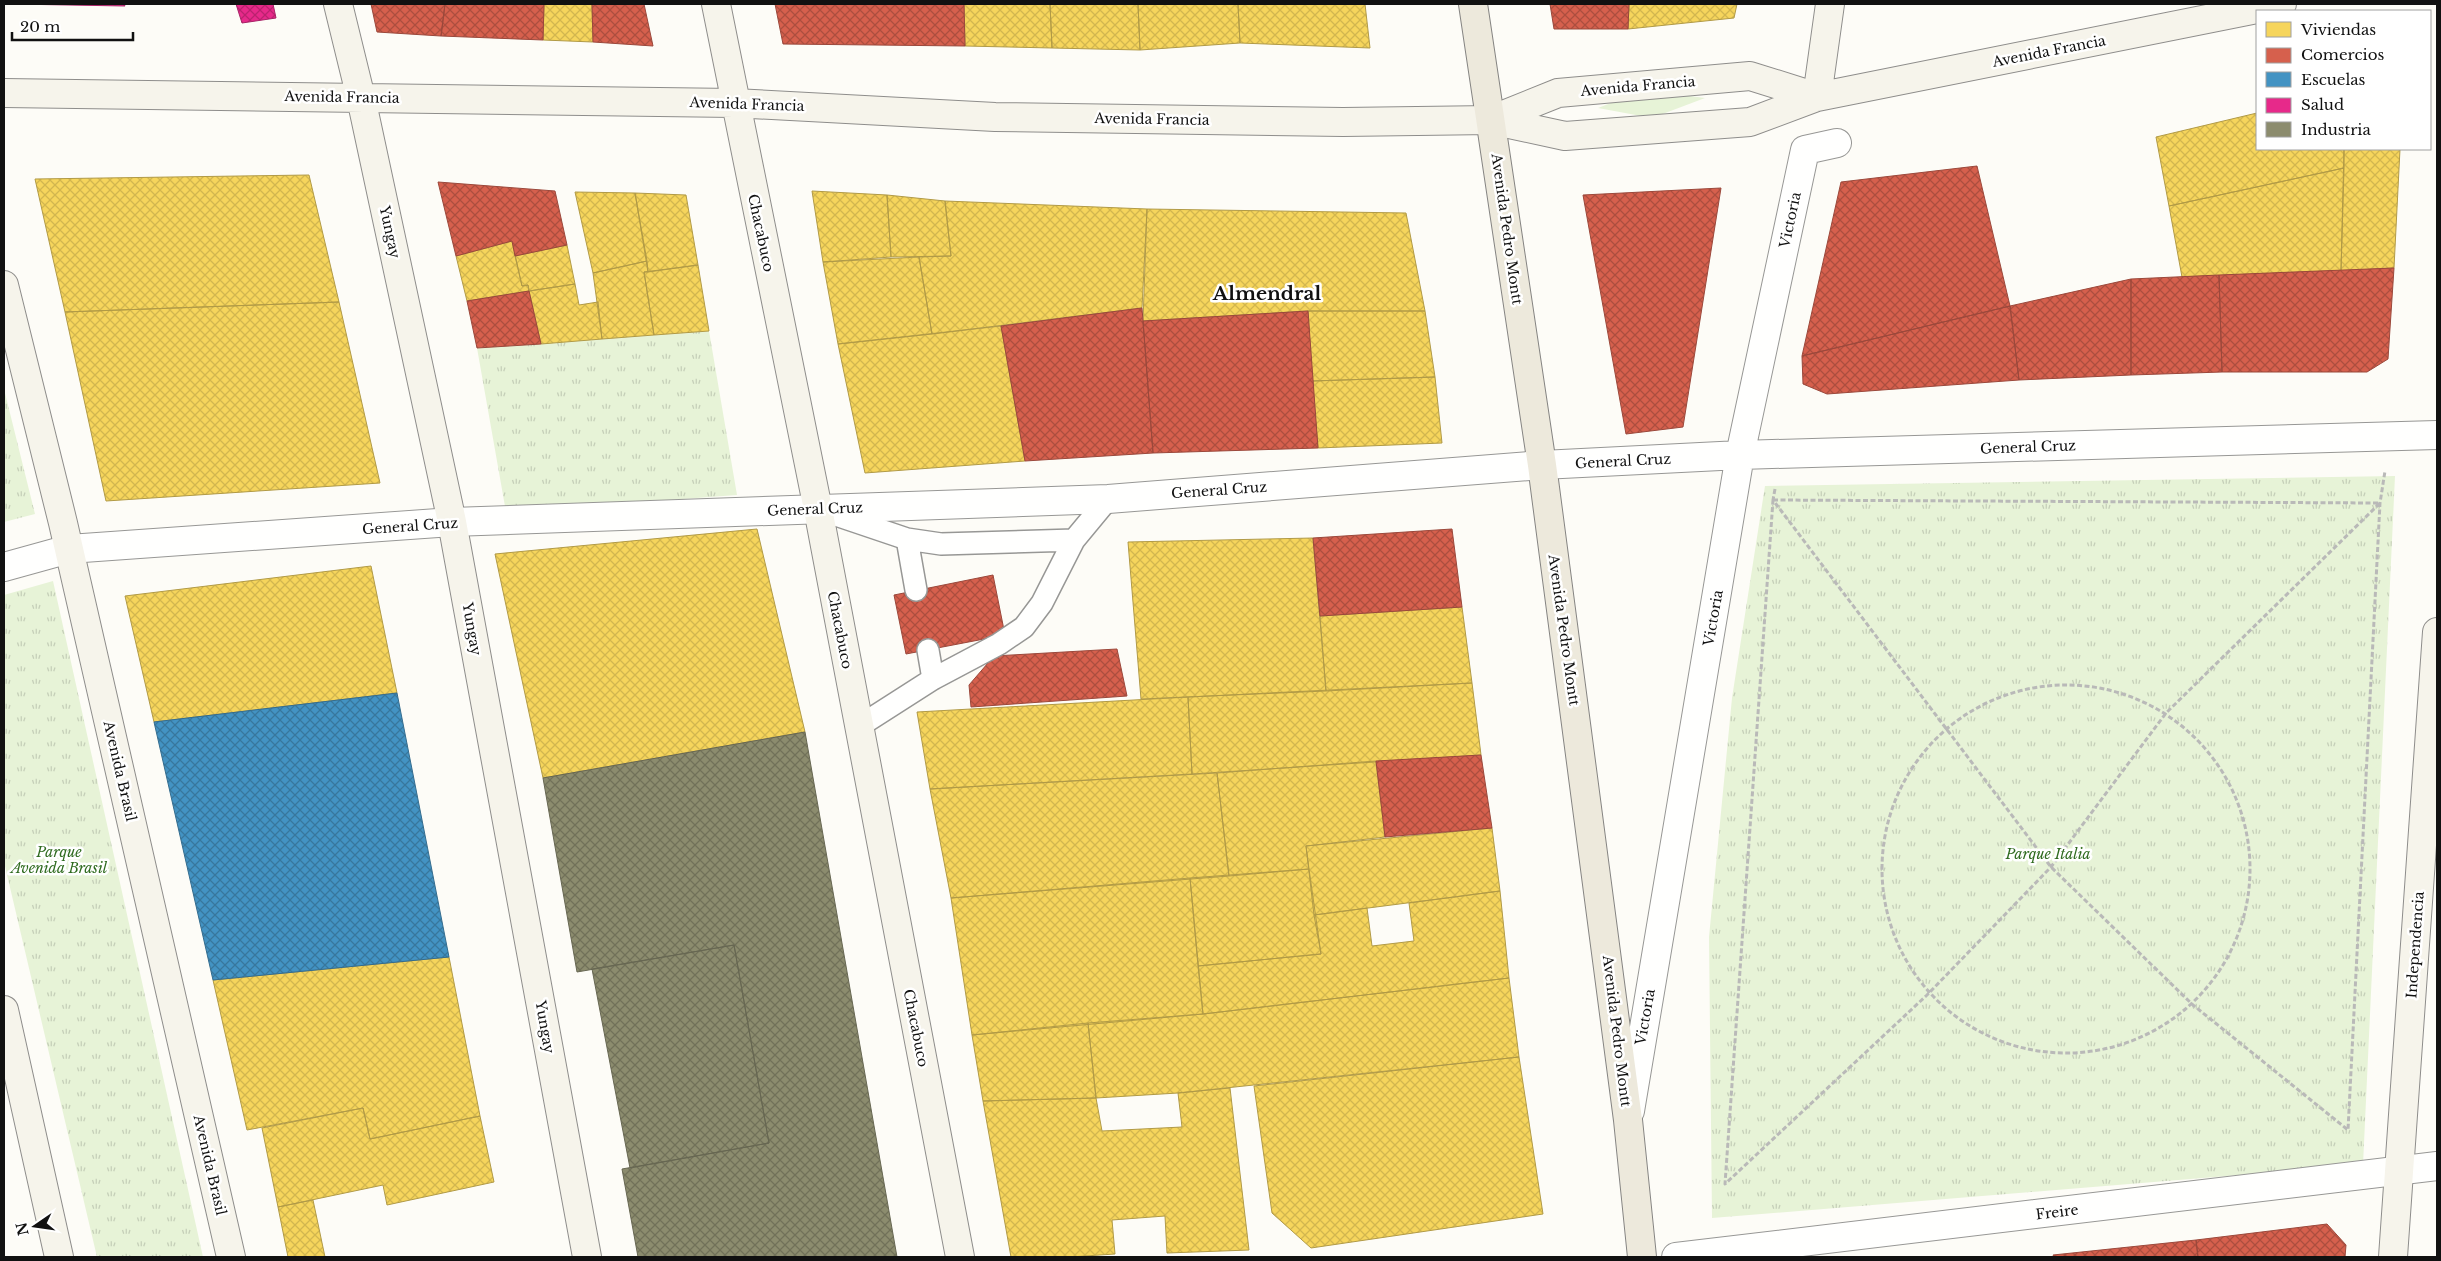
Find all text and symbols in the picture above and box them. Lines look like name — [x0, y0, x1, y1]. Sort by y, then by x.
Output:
scale bar — [12, 10, 134, 42]
legend — [2256, 10, 2431, 150]
text: 20 m — [20, 17, 60, 36]
text: Viviendas — [2300, 20, 2376, 39]
street label: Avenida Francia — [1990, 31, 2107, 71]
text: Comercios — [2301, 45, 2384, 64]
text: Escuelas — [2301, 70, 2366, 89]
street label: Avenida Francia — [1579, 72, 1696, 100]
street label: Avenida Francia — [283, 87, 400, 107]
street label: Avenida Francia — [688, 93, 805, 115]
text: Salud — [2301, 95, 2344, 114]
street label: Avenida Francia — [1093, 109, 1210, 129]
text: Industria — [2301, 120, 2371, 139]
street label: Avenida Pedro Montt — [1487, 151, 1527, 306]
street label: Victoria — [1775, 190, 1805, 251]
street label: Chacabuco — [744, 192, 778, 274]
street label: Yungay — [375, 203, 404, 260]
district label: Almendral — [1212, 282, 1321, 305]
street label: General Cruz — [1980, 436, 2076, 458]
street label: General Cruz — [1575, 449, 1672, 472]
street label: General Cruz — [1171, 478, 1268, 502]
street label: General Cruz — [767, 498, 863, 520]
street label: General Cruz — [362, 514, 459, 538]
street label: Avenida Pedro Montt — [1544, 552, 1584, 707]
street label: Victoria — [1699, 588, 1727, 649]
street label: Chacabuco — [824, 589, 856, 671]
street label: Yungay — [458, 600, 485, 657]
street label: Avenida Brasil — [99, 718, 140, 823]
park label: Parque Avenida Brasil — [9, 843, 108, 877]
park label: Parque Italia — [2005, 845, 2091, 863]
street label: Independencia — [2402, 891, 2428, 999]
street label: Avenida Pedro Montt — [1599, 953, 1635, 1108]
street label: Chacabuco — [900, 987, 932, 1069]
street label: Victoria — [1631, 987, 1659, 1048]
street label: Yungay — [531, 998, 558, 1055]
street label: Avenida Brasil — [189, 1112, 230, 1217]
street label: Freire — [2035, 1200, 2079, 1224]
north arrow — [10, 1201, 60, 1251]
text: N — [12, 1220, 33, 1237]

